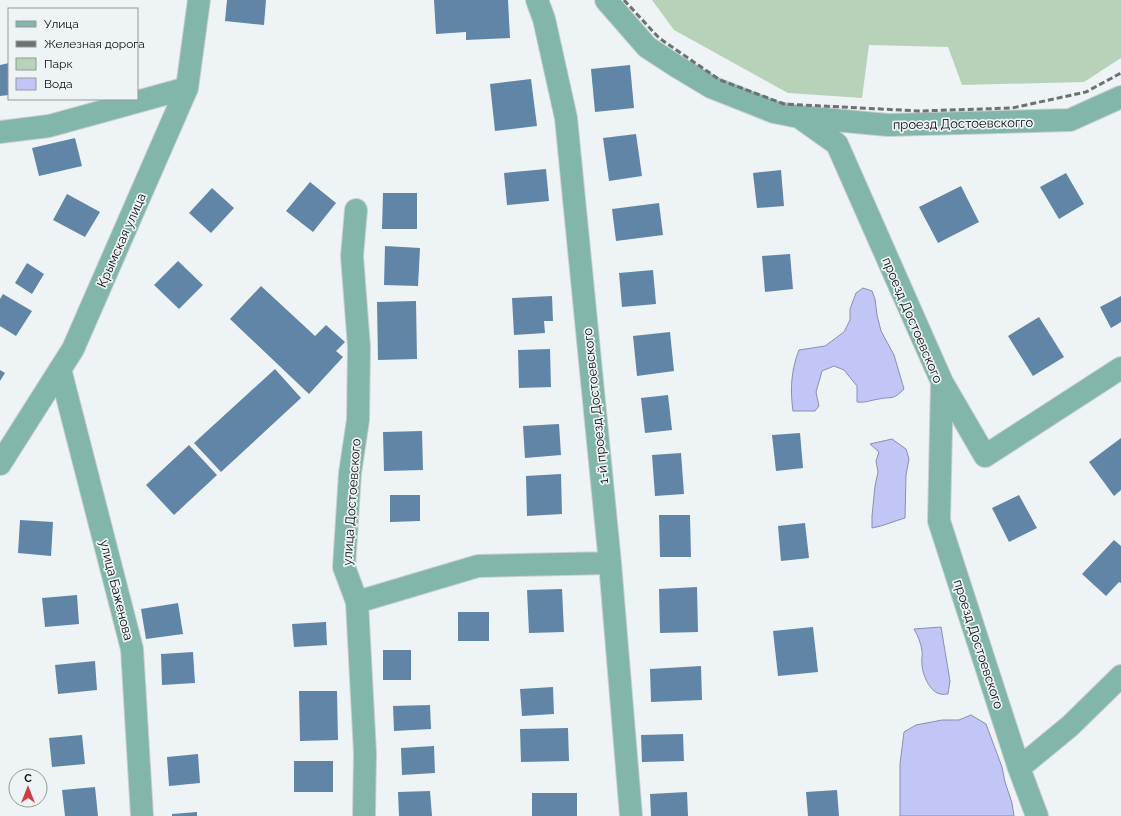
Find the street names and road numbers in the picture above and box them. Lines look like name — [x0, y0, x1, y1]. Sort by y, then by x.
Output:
street label: проезд Достоевскогго — [893, 115, 1034, 132]
street label: Крымская улица — [94, 191, 149, 290]
street label: проезд Достоевского — [879, 255, 946, 385]
street label: 1-й проезд Достоевского — [580, 327, 611, 485]
street label: улица Достоевского — [340, 438, 363, 566]
street label: улица Баженова — [97, 538, 136, 642]
street label: проезд Достоевского — [951, 578, 1007, 711]

